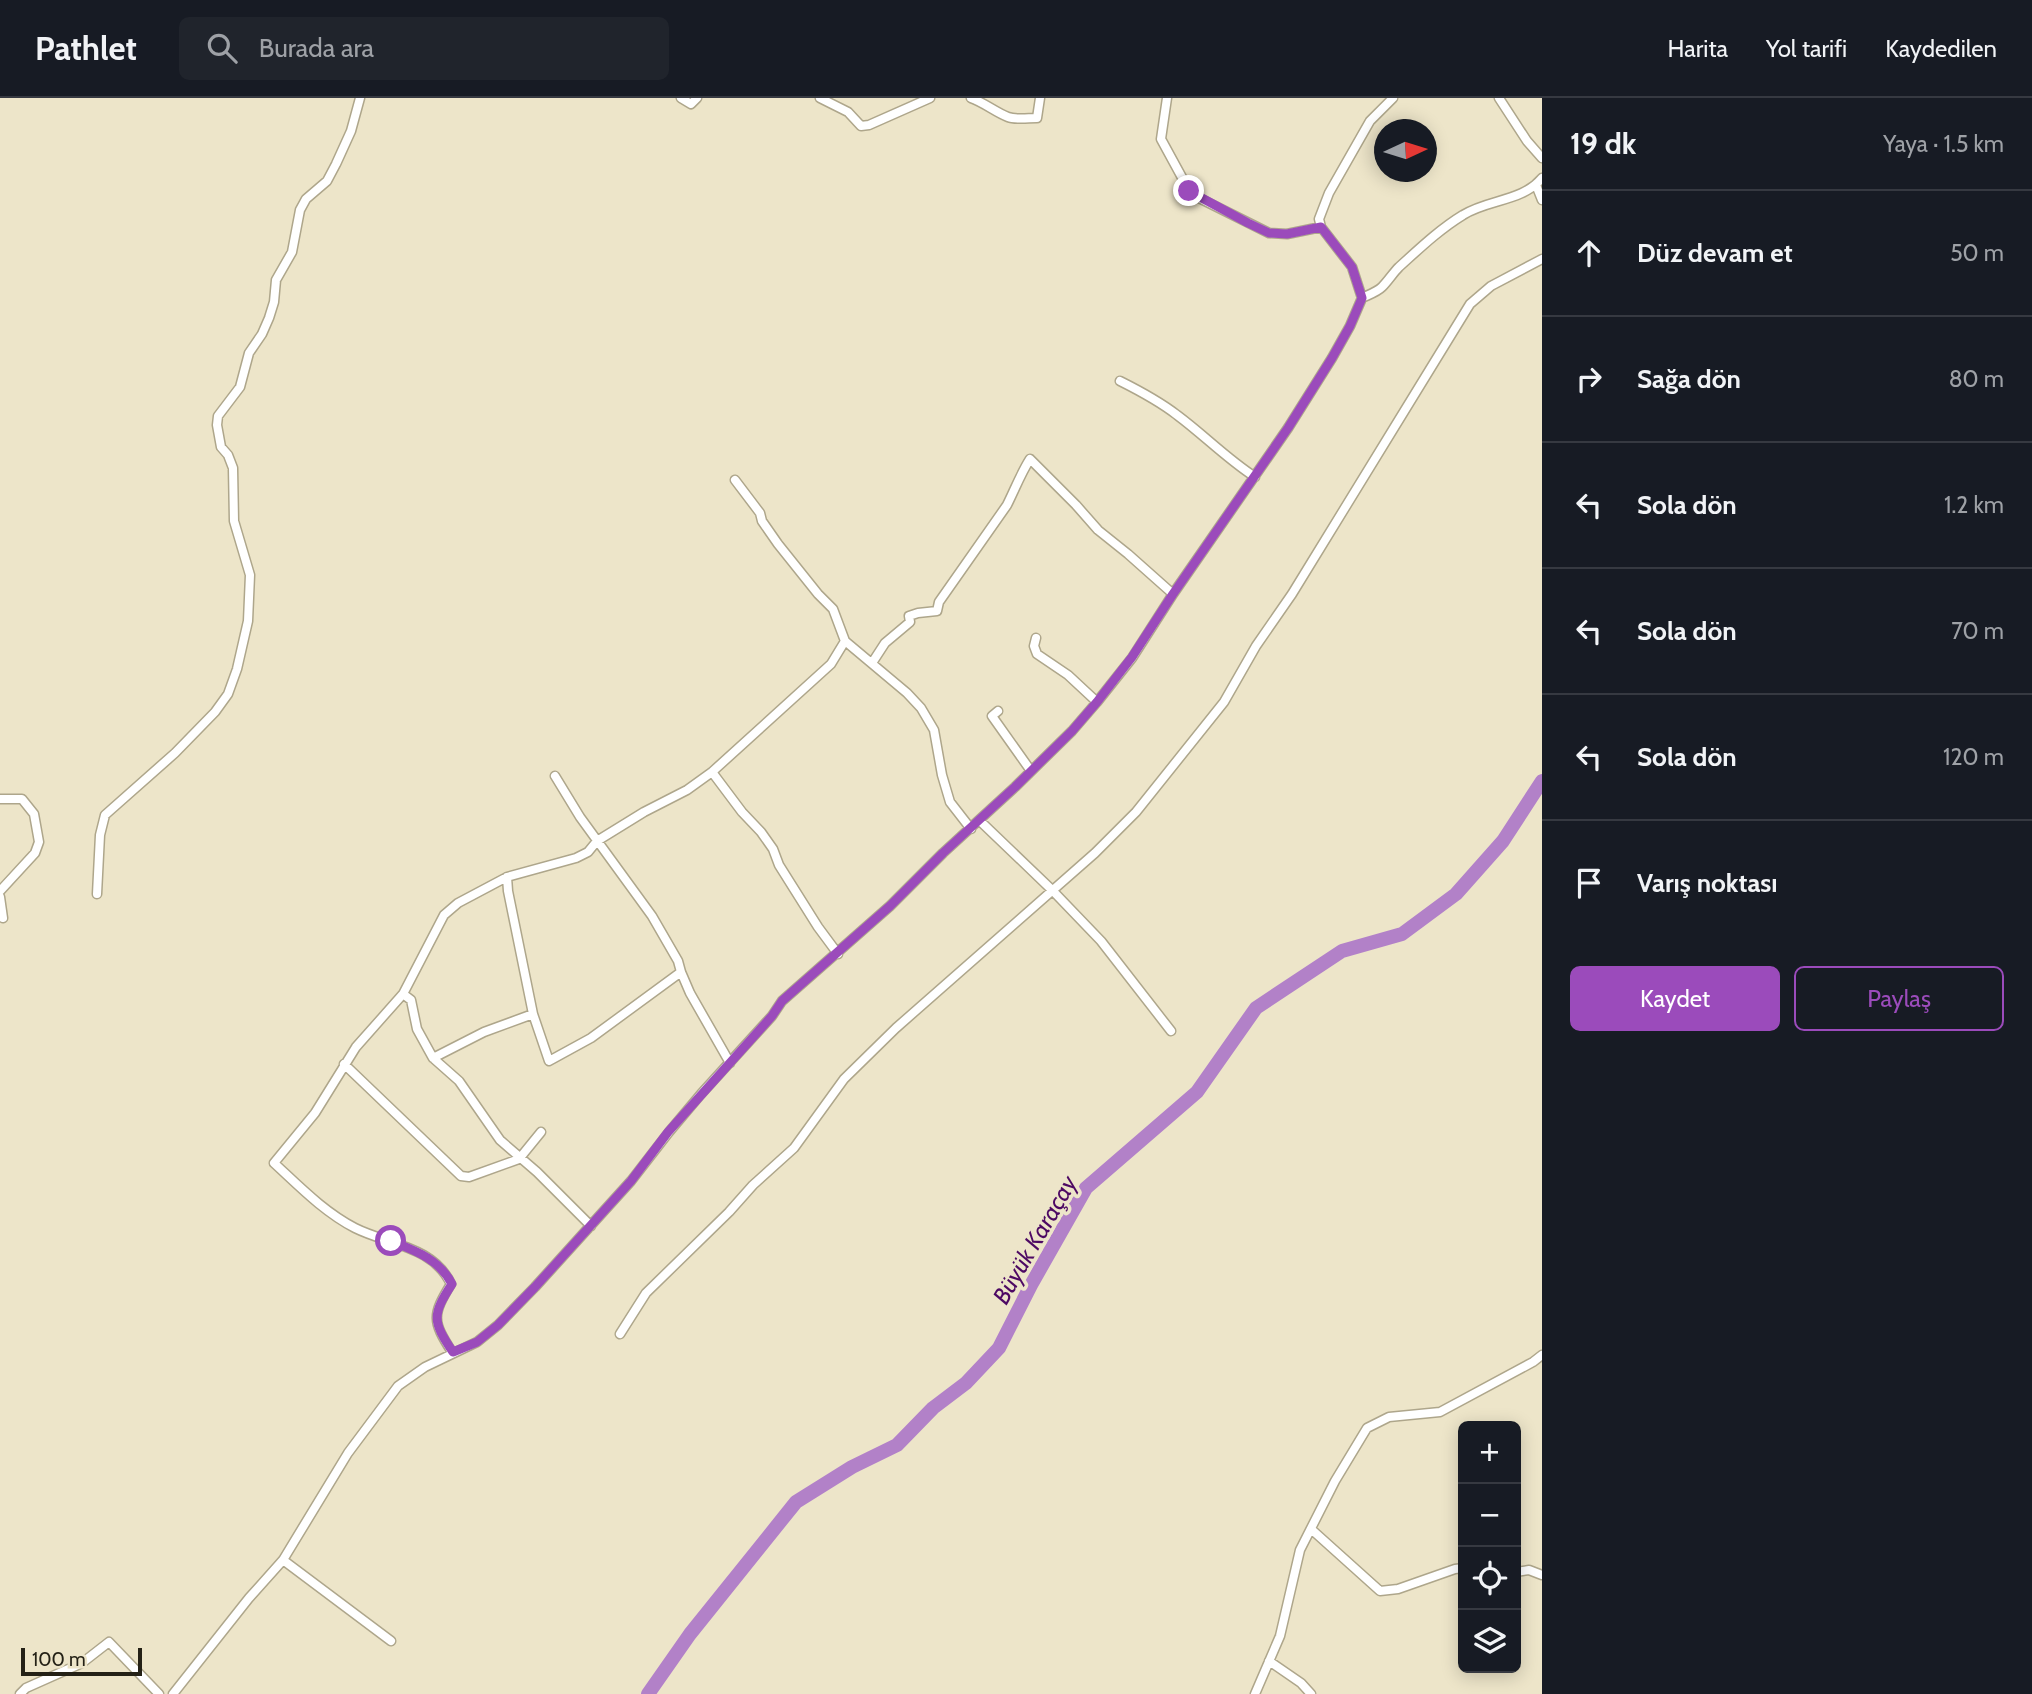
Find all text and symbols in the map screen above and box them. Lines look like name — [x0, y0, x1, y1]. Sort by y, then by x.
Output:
search box — [179, 17, 669, 80]
text: Pathlet — [35, 28, 137, 68]
icon: search — [203, 29, 241, 67]
text: Burada ara — [259, 32, 374, 64]
text: Harita — [1668, 34, 1728, 63]
text: Yol tarifi — [1766, 34, 1847, 63]
text: Kaydedilen — [1885, 34, 1997, 63]
north arrow — [1374, 119, 1437, 182]
text: 19 dk — [1570, 125, 1636, 162]
text: Yaya · 1.5 km — [1883, 130, 2004, 158]
route end — [1173, 175, 1204, 206]
icon: ahead — [1570, 234, 1608, 272]
text: Düz devam et — [1637, 237, 1793, 269]
text: 50 m — [1950, 239, 2004, 267]
icon: right — [1570, 360, 1608, 398]
text: Sağa dön — [1637, 363, 1741, 395]
text: 80 m — [1949, 365, 2004, 393]
icon: left — [1570, 486, 1608, 524]
text: Sola dön — [1637, 489, 1737, 521]
text: 1.2 km — [1944, 491, 2004, 519]
icon: left — [1570, 612, 1608, 650]
text: Sola dön — [1637, 615, 1737, 647]
text: 70 m — [1951, 617, 2004, 645]
icon: left — [1570, 738, 1608, 776]
text: Sola dön — [1637, 741, 1737, 773]
text: 120 m — [1943, 743, 2004, 771]
icon: arrive — [1570, 864, 1608, 902]
text: Varış noktası — [1637, 867, 1778, 899]
button: Kaydet — [1570, 966, 1780, 1031]
button: Paylaş — [1794, 966, 2004, 1031]
water label: Büyük Karaçay — [986, 1170, 1083, 1309]
route start — [375, 1225, 406, 1256]
map controls — [1458, 1421, 1521, 1673]
button: + — [1458, 1421, 1521, 1484]
button: − — [1458, 1484, 1521, 1547]
button: locate — [1458, 1547, 1521, 1610]
button: layers — [1458, 1610, 1521, 1673]
scale bar — [21, 1645, 142, 1677]
text: 100 m — [32, 1648, 86, 1671]

